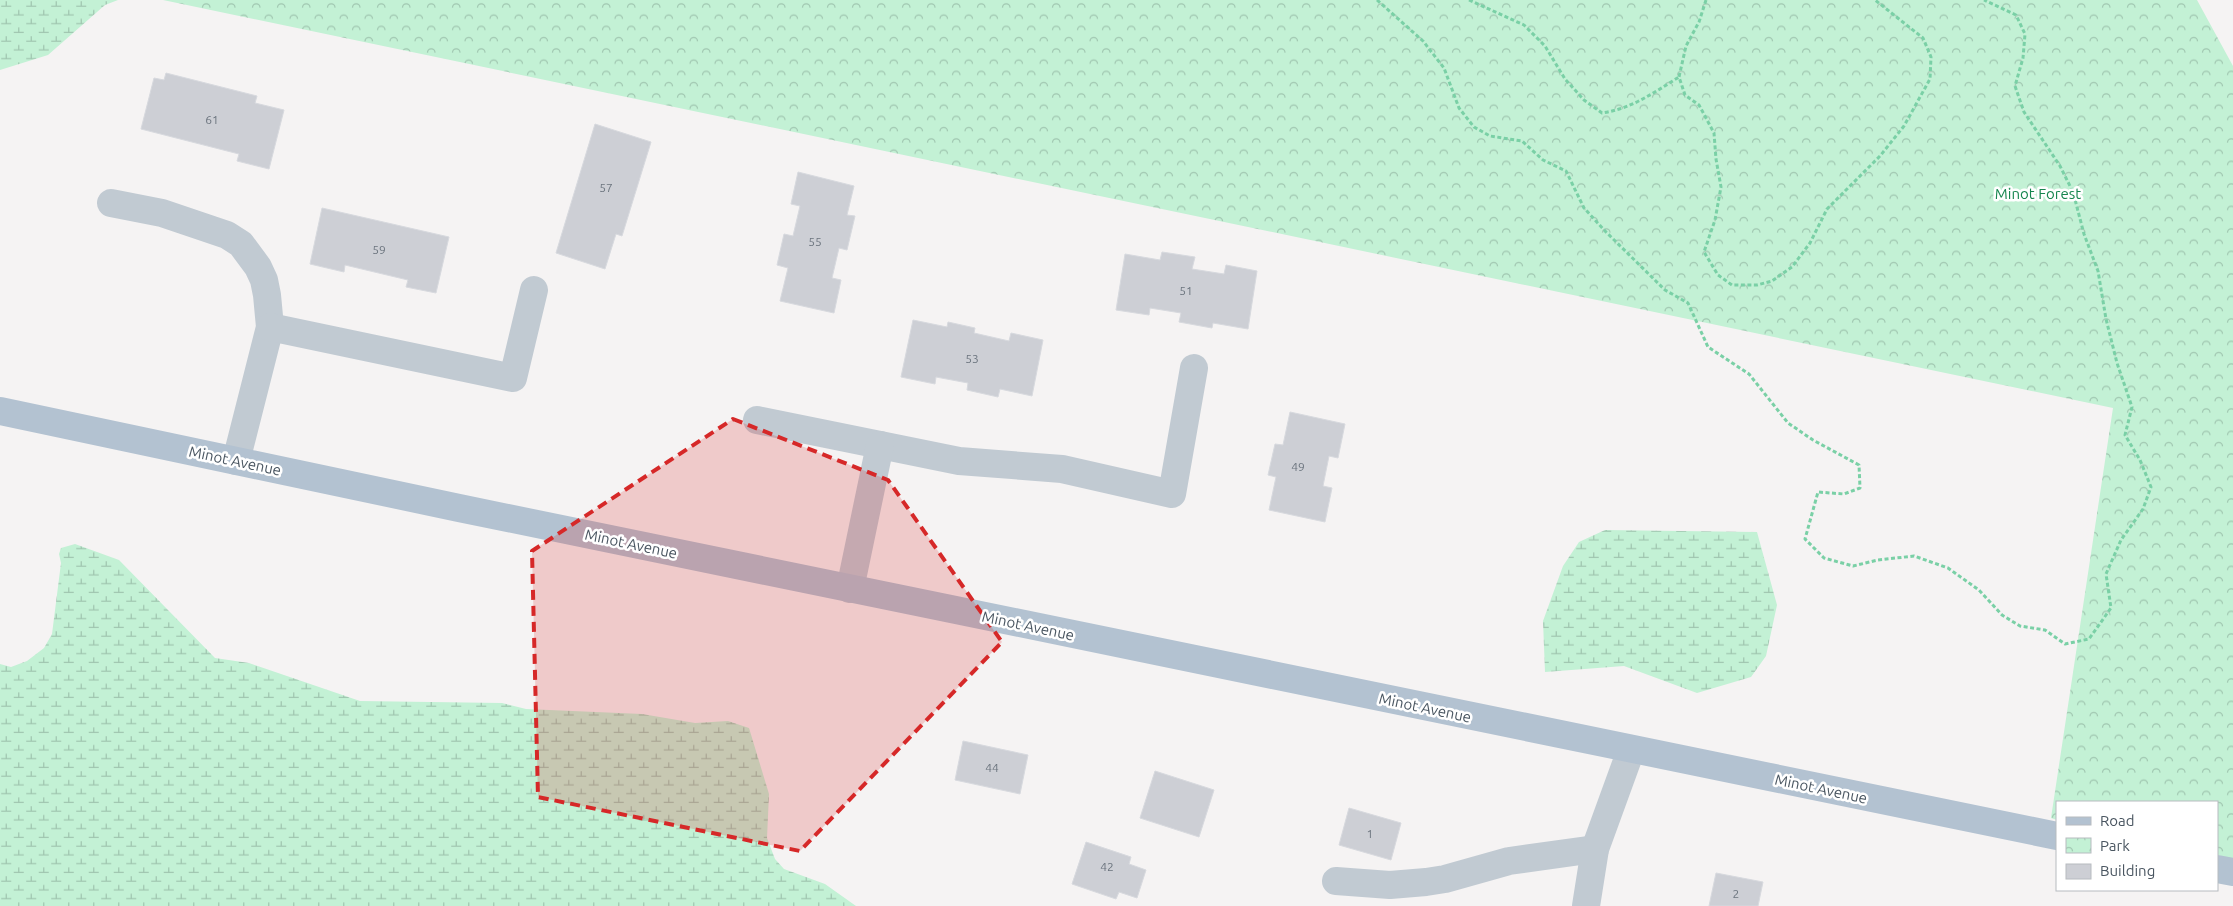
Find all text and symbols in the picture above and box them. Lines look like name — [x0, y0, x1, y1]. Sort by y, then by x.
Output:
house number: 61 — [205, 113, 219, 126]
house number: 57 — [599, 181, 613, 194]
park label: Minot Forest — [1995, 185, 2081, 202]
house number: 55 — [808, 235, 822, 248]
house number: 59 — [372, 243, 386, 256]
house number: 51 — [1179, 284, 1193, 297]
house number: 53 — [965, 352, 979, 365]
street label: Minot Avenue — [187, 442, 283, 479]
house number: 49 — [1291, 460, 1305, 473]
street label: Minot Avenue — [583, 525, 679, 562]
street label: Minot Avenue — [980, 607, 1076, 644]
street label: Minot Avenue — [1377, 689, 1473, 726]
house number: 44 — [985, 761, 999, 774]
street label: Minot Avenue — [1773, 770, 1869, 807]
legend — [2056, 801, 2218, 891]
text: Road — [2100, 812, 2135, 829]
house number: 1 — [1367, 827, 1373, 840]
text: Park — [2100, 837, 2130, 854]
house number: 42 — [1100, 860, 1114, 873]
text: Building — [2100, 862, 2155, 879]
house number: 2 — [1733, 887, 1739, 900]

